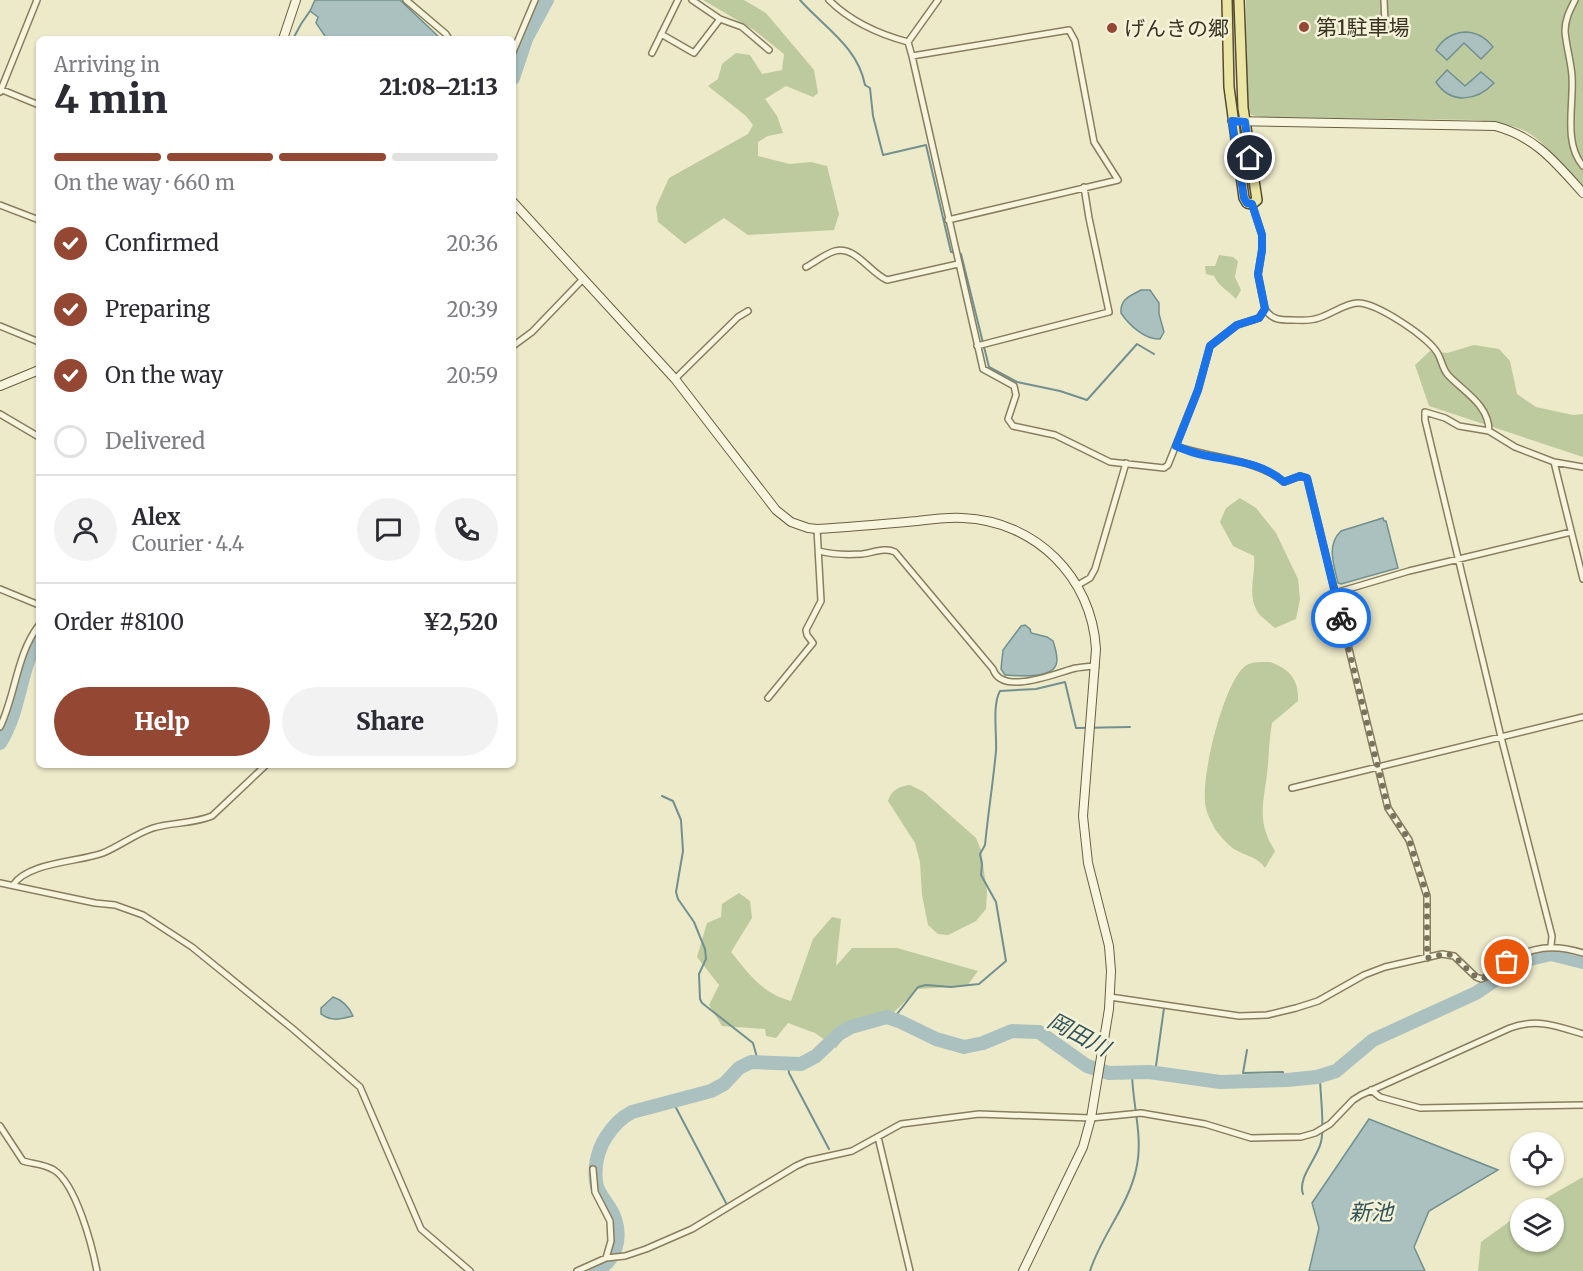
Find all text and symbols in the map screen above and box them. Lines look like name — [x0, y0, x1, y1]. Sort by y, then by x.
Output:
place label: 第1駐車場 — [1316, 14, 1410, 41]
place label: げんきの郷 — [1124, 15, 1229, 42]
marker: 第1駐車場 — [1297, 20, 1311, 34]
marker: げんきの郷 — [1105, 21, 1119, 35]
text: Arriving in — [54, 52, 160, 77]
text: 21:08–21:13 — [379, 73, 498, 101]
text: 4 min — [54, 75, 168, 124]
pin — [1224, 132, 1275, 183]
icon: home — [1233, 141, 1266, 174]
text: On the way · 660 m — [54, 170, 235, 195]
icon: check — [54, 227, 87, 260]
text: Confirmed — [105, 229, 219, 257]
text: 20:36 — [447, 231, 498, 256]
icon: check — [54, 293, 87, 326]
text: Preparing — [105, 295, 210, 323]
text: 20:39 — [447, 297, 498, 322]
icon: check — [54, 359, 87, 392]
text: On the way — [105, 361, 223, 389]
text: 20:59 — [446, 363, 498, 388]
text: Delivered — [105, 427, 205, 455]
button: person — [54, 498, 117, 561]
button: chat — [357, 498, 420, 561]
button: phone — [435, 498, 498, 561]
text: Alex — [132, 503, 181, 531]
text: Courier · 4.4 — [132, 531, 244, 556]
courier — [1311, 588, 1371, 648]
icon: bike — [1325, 602, 1358, 635]
text: Order #8100 — [54, 608, 184, 636]
text: ¥2,520 — [423, 608, 498, 636]
button: Help — [54, 687, 270, 756]
button: Share — [282, 687, 498, 756]
pin — [1481, 936, 1532, 987]
icon: bag — [1490, 945, 1523, 978]
water label: 岡田川 — [1043, 1006, 1116, 1063]
map controls — [1510, 1132, 1564, 1252]
button: locate — [1510, 1132, 1564, 1186]
water label: 新池 — [1349, 1198, 1395, 1226]
button: layers — [1510, 1198, 1564, 1252]

